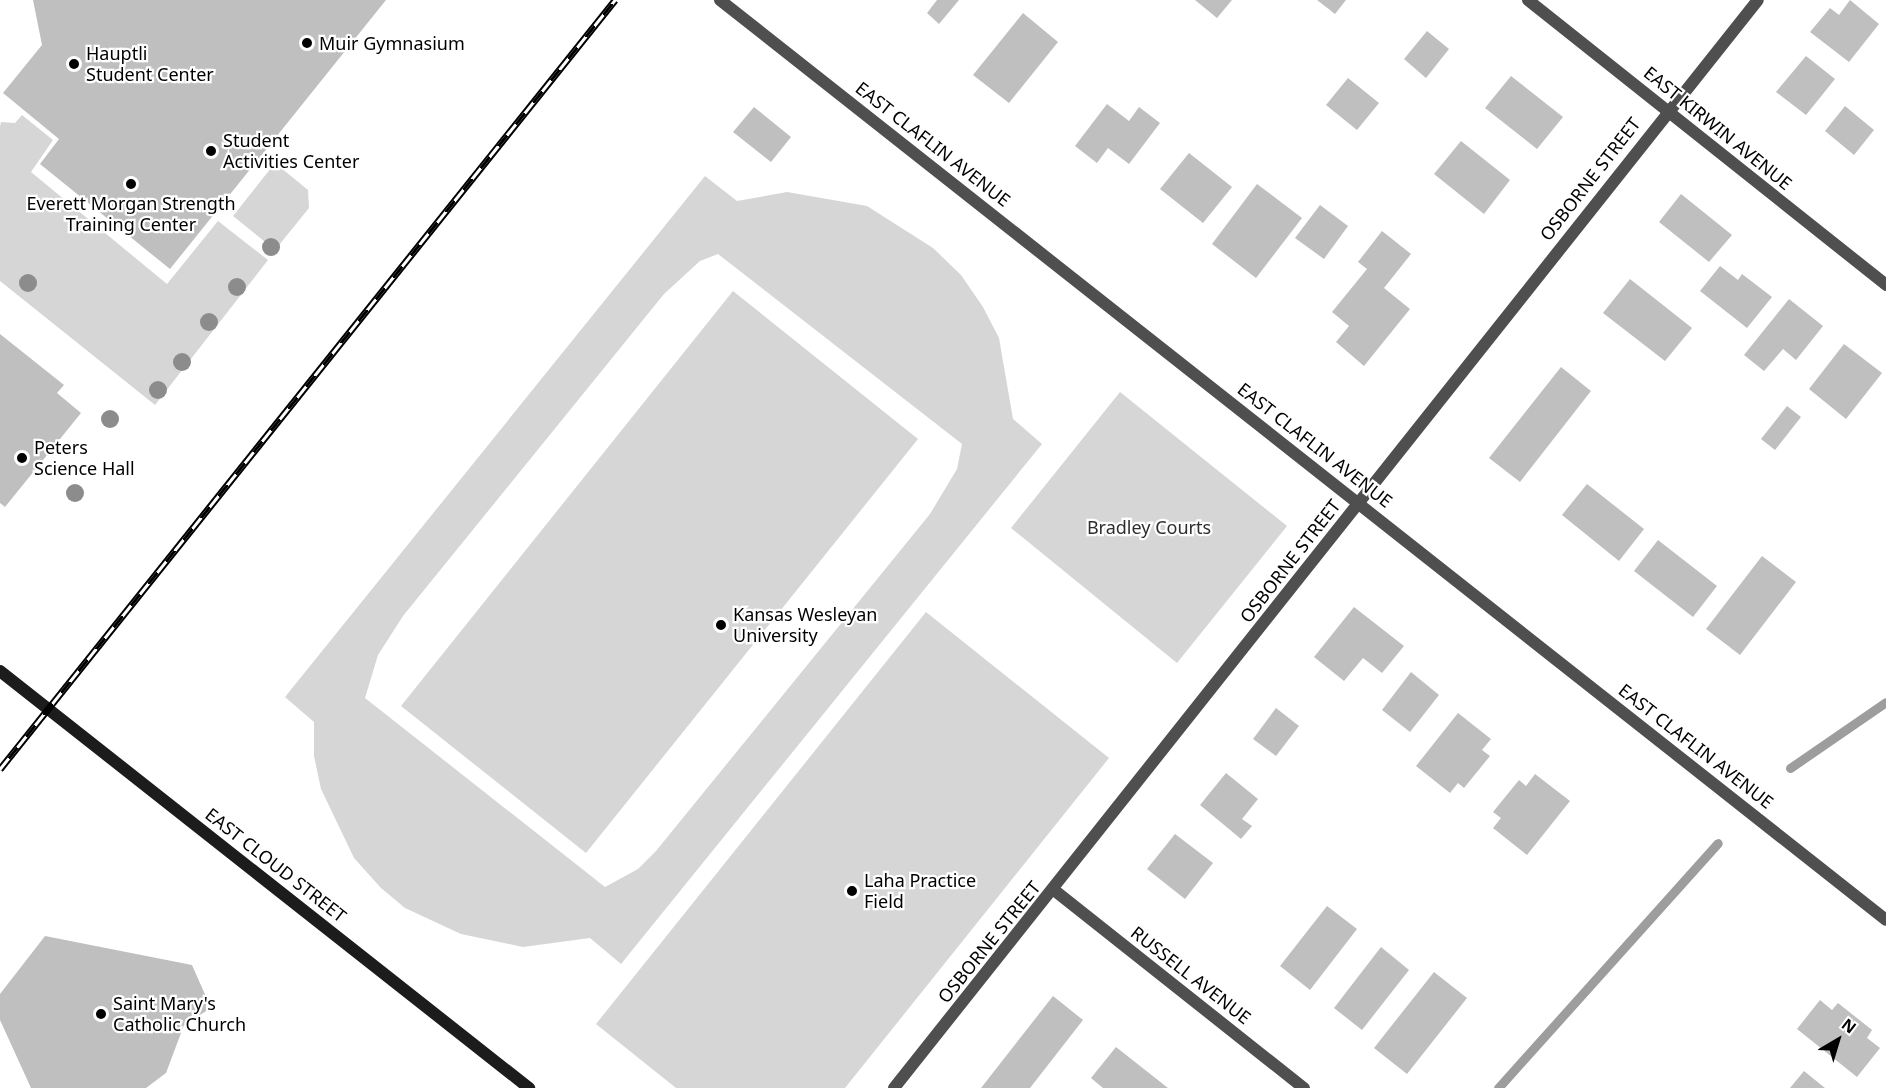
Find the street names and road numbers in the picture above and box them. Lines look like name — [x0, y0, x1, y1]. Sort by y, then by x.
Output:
street label: EAST KIRWIN AVENUE — [1640, 62, 1796, 194]
street label: EAST CLAFLIN AVENUE — [851, 77, 1015, 211]
street label: OSBORNE STREET — [1535, 113, 1645, 245]
street label: EAST CLAFLIN AVENUE — [1233, 378, 1397, 512]
street label: OSBORNE STREET — [1235, 495, 1345, 627]
street label: EAST CLAFLIN AVENUE — [1614, 679, 1778, 813]
street label: EAST CLOUD STREET — [201, 803, 351, 927]
street label: OSBORNE STREET — [933, 877, 1045, 1007]
street label: RUSSELL AVENUE — [1127, 922, 1255, 1028]

